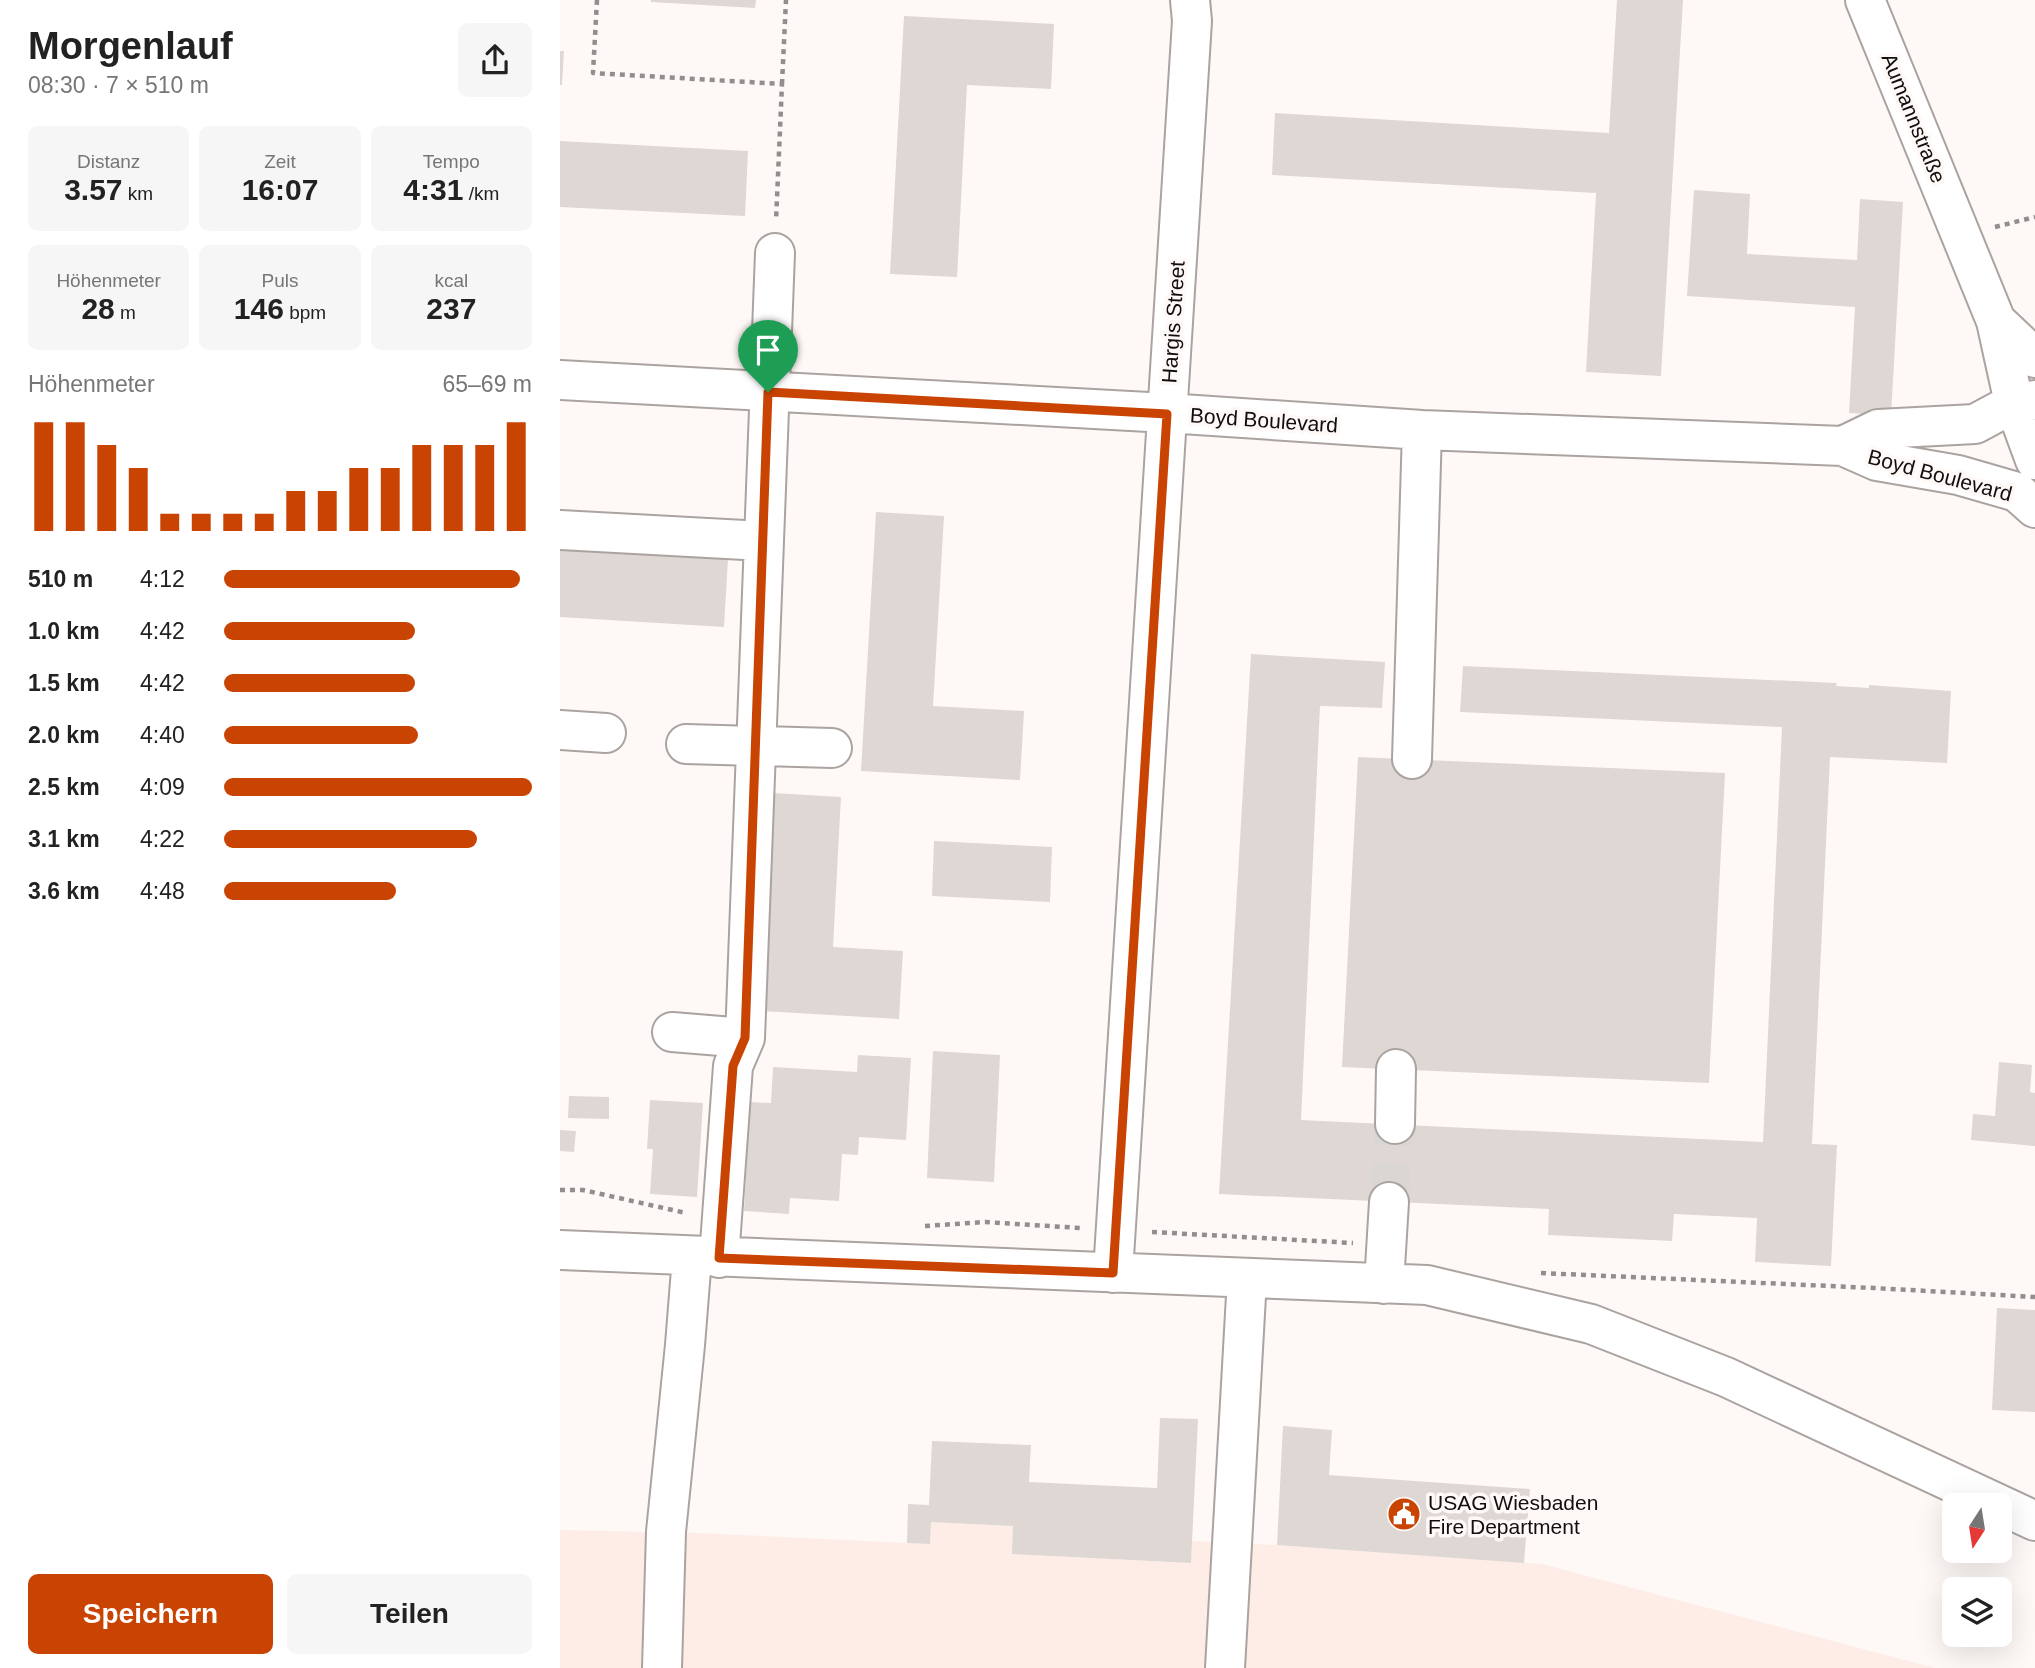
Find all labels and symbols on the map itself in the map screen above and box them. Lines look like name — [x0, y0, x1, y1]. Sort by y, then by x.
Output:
street label: Aumannstraße — [1878, 50, 1950, 186]
street label: Hargis Street — [1157, 260, 1189, 384]
pin — [738, 320, 798, 392]
street label: Boyd Boulevard — [1189, 403, 1339, 437]
street label: Boyd Boulevard — [1865, 445, 2015, 505]
place label: USAG Wiesbaden Fire Department — [1428, 1491, 1598, 1538]
north arrow — [1942, 1493, 2012, 1563]
public building icon: USAG Wiesbaden Fire Department — [1385, 1495, 1423, 1533]

